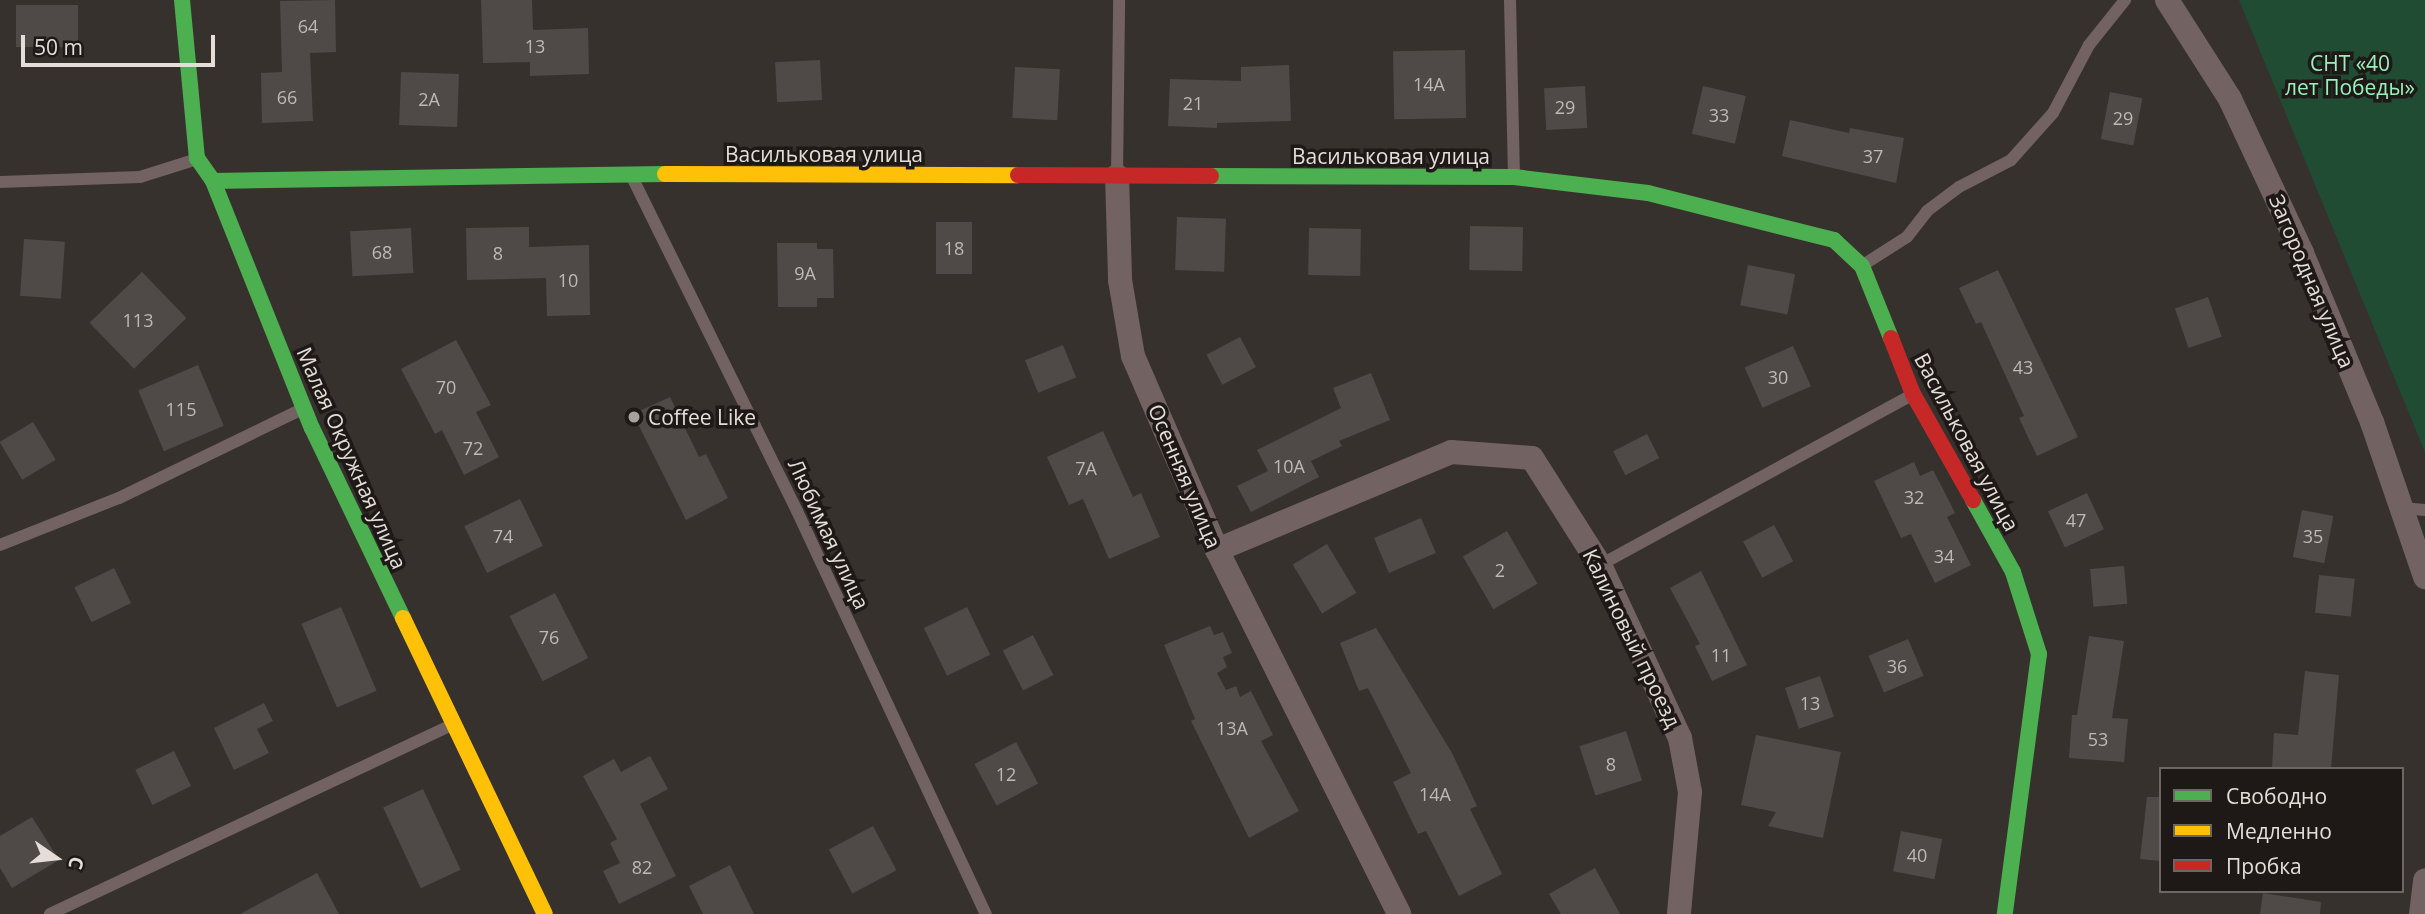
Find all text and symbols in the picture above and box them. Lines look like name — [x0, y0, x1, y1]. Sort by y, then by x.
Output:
house number: 64 — [298, 15, 318, 37]
scale bar — [24, 21, 219, 65]
text: 50 m — [34, 33, 83, 61]
house number: 13 — [525, 35, 545, 57]
park label: СНТ «40 лет Победы» — [2285, 50, 2415, 100]
house number: 14А — [1413, 73, 1445, 95]
house number: 66 — [277, 86, 297, 108]
house number: 2А — [418, 88, 440, 110]
house number: 21 — [1183, 92, 1203, 114]
house number: 29 — [1555, 96, 1575, 118]
house number: 33 — [1709, 104, 1729, 126]
house number: 29 — [2113, 107, 2133, 129]
street label: Васильковая улица — [725, 141, 923, 167]
street label: Васильковая улица — [1292, 143, 1490, 169]
house number: 37 — [1863, 145, 1883, 167]
street label: Загородная улица — [2264, 191, 2360, 371]
house number: 18 — [944, 237, 964, 259]
house number: 68 — [372, 241, 392, 263]
house number: 8 — [493, 242, 503, 264]
house number: 9А — [794, 262, 816, 284]
house number: 10 — [558, 269, 578, 291]
house number: 113 — [123, 309, 153, 331]
street label: Малая Окружная улица — [292, 343, 412, 573]
street label: Васильковая улица — [1909, 349, 2025, 535]
house number: 43 — [2013, 356, 2033, 378]
house number: 30 — [1768, 366, 1788, 388]
house number: 70 — [436, 376, 456, 398]
house number: 115 — [166, 398, 196, 420]
street label: Осенняя улица — [1143, 400, 1227, 552]
place label: Coffee Like — [648, 404, 756, 430]
marker: Coffee Like — [626, 409, 642, 425]
house number: 72 — [463, 437, 483, 459]
street label: Любимая улица — [783, 455, 875, 613]
house number: 10А — [1273, 455, 1305, 477]
house number: 7А — [1075, 457, 1097, 479]
house number: 32 — [1904, 486, 1924, 508]
house number: 47 — [2066, 509, 2086, 531]
house number: 74 — [493, 525, 513, 547]
house number: 35 — [2303, 525, 2323, 547]
street label: Калиновый проезд — [1578, 545, 1686, 731]
house number: 34 — [1934, 545, 1954, 567]
house number: 2 — [1495, 559, 1505, 581]
house number: 76 — [539, 626, 559, 648]
house number: 11 — [1711, 644, 1731, 666]
house number: 36 — [1887, 655, 1907, 677]
house number: 13 — [1800, 692, 1820, 714]
house number: 13А — [1216, 717, 1248, 739]
house number: 53 — [2088, 728, 2108, 750]
house number: 8 — [1606, 753, 1616, 775]
house number: 12 — [996, 763, 1016, 785]
legend — [2159, 767, 2404, 893]
text: Свободно — [2226, 782, 2327, 810]
house number: 14А — [1419, 783, 1451, 805]
text: Медленно — [2226, 817, 2332, 845]
north arrow — [21, 823, 91, 893]
house number: 40 — [1907, 844, 1927, 866]
text: Пробка — [2226, 852, 2302, 880]
text: С — [62, 854, 90, 872]
house number: 82 — [632, 856, 652, 878]

